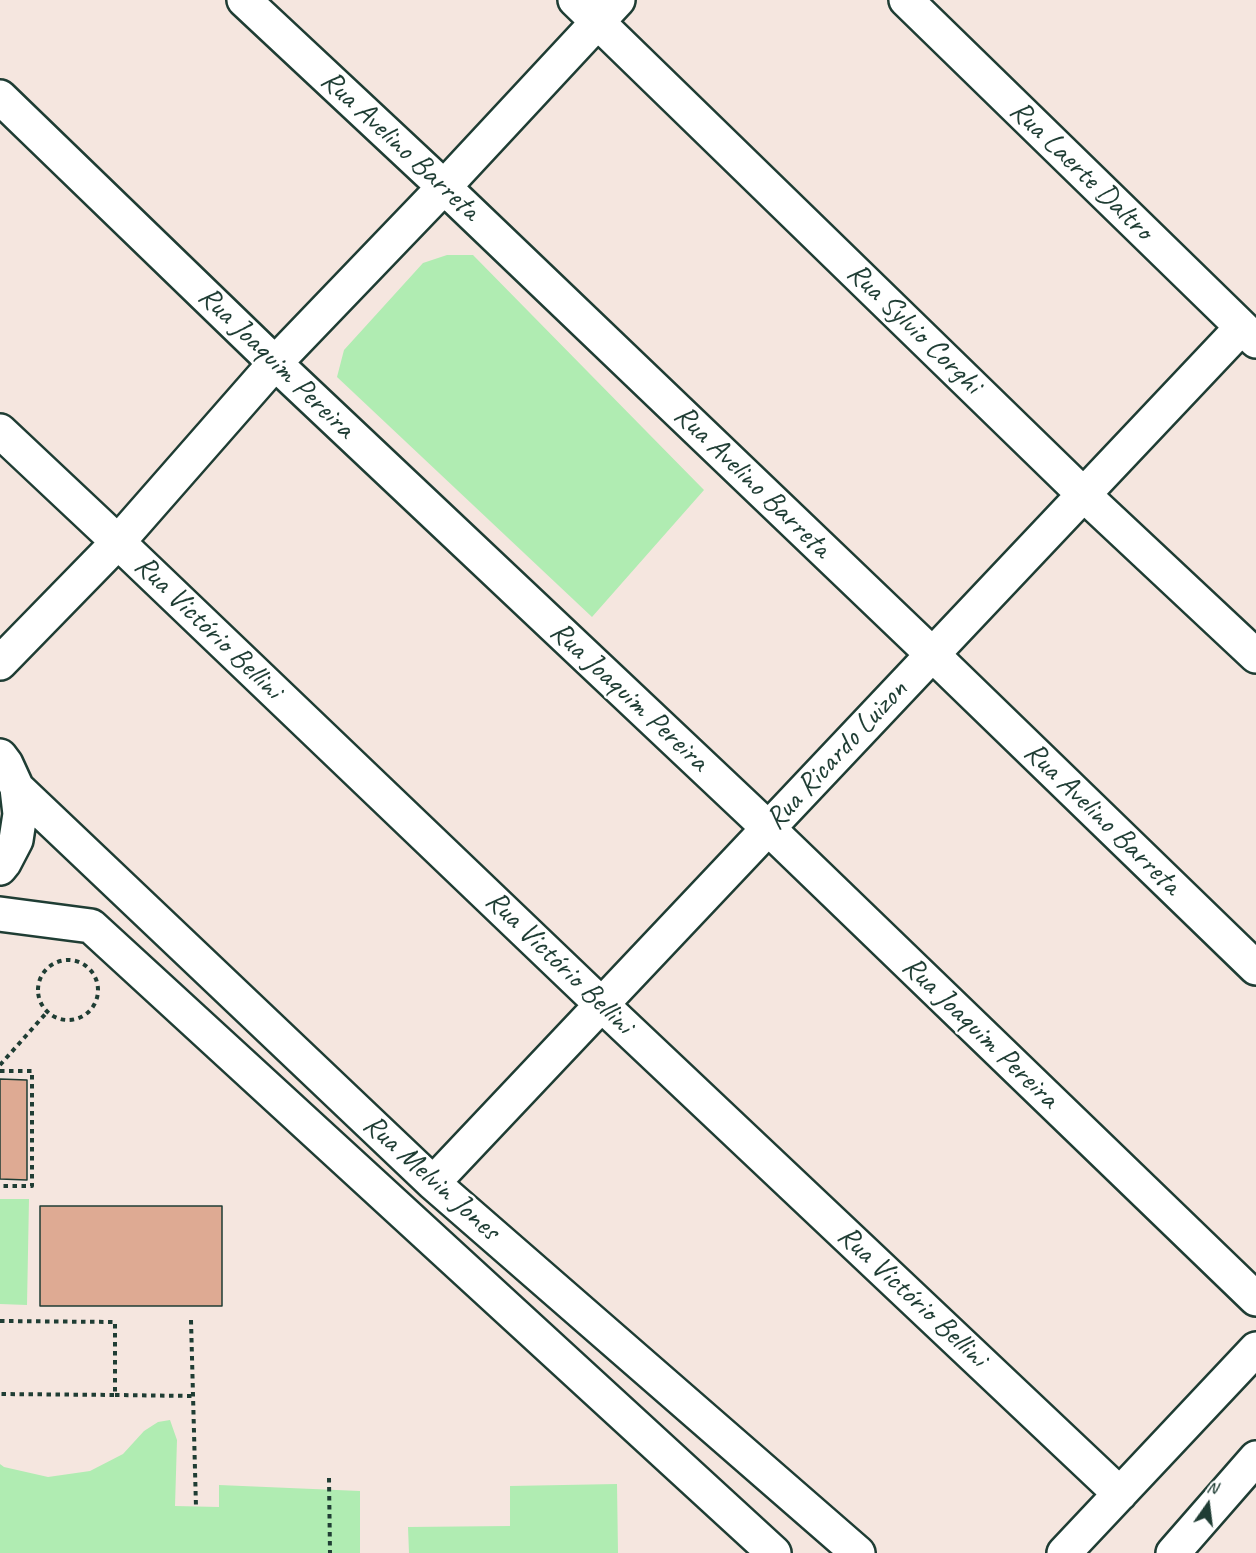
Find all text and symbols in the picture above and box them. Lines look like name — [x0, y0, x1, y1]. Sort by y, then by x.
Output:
street label: Rua Avelino Barreta — [313, 63, 487, 229]
street label: Rua Laerte Daltro — [1002, 94, 1160, 248]
street label: Rua Sylvio Corghi — [839, 256, 989, 402]
street label: Rua Joaquim Pereira — [190, 279, 362, 447]
street label: Rua Avelino Barreta — [666, 398, 838, 566]
street label: Rua Victório Bellini — [126, 548, 290, 708]
street label: Rua Joaquim Pereira — [542, 614, 716, 780]
street label: Rua Ricardo Luizon — [758, 672, 916, 838]
street label: Rua Avelino Barreta — [1016, 735, 1188, 903]
street label: Rua Victório Bellini — [477, 883, 641, 1043]
street label: Rua Joaquim Pereira — [894, 949, 1066, 1117]
street label: Rua Melvin Jones — [355, 1107, 507, 1249]
street label: Rua Victório Bellini — [830, 1218, 994, 1376]
north arrow — [1178, 1475, 1238, 1535]
text: N — [1205, 1477, 1220, 1498]

